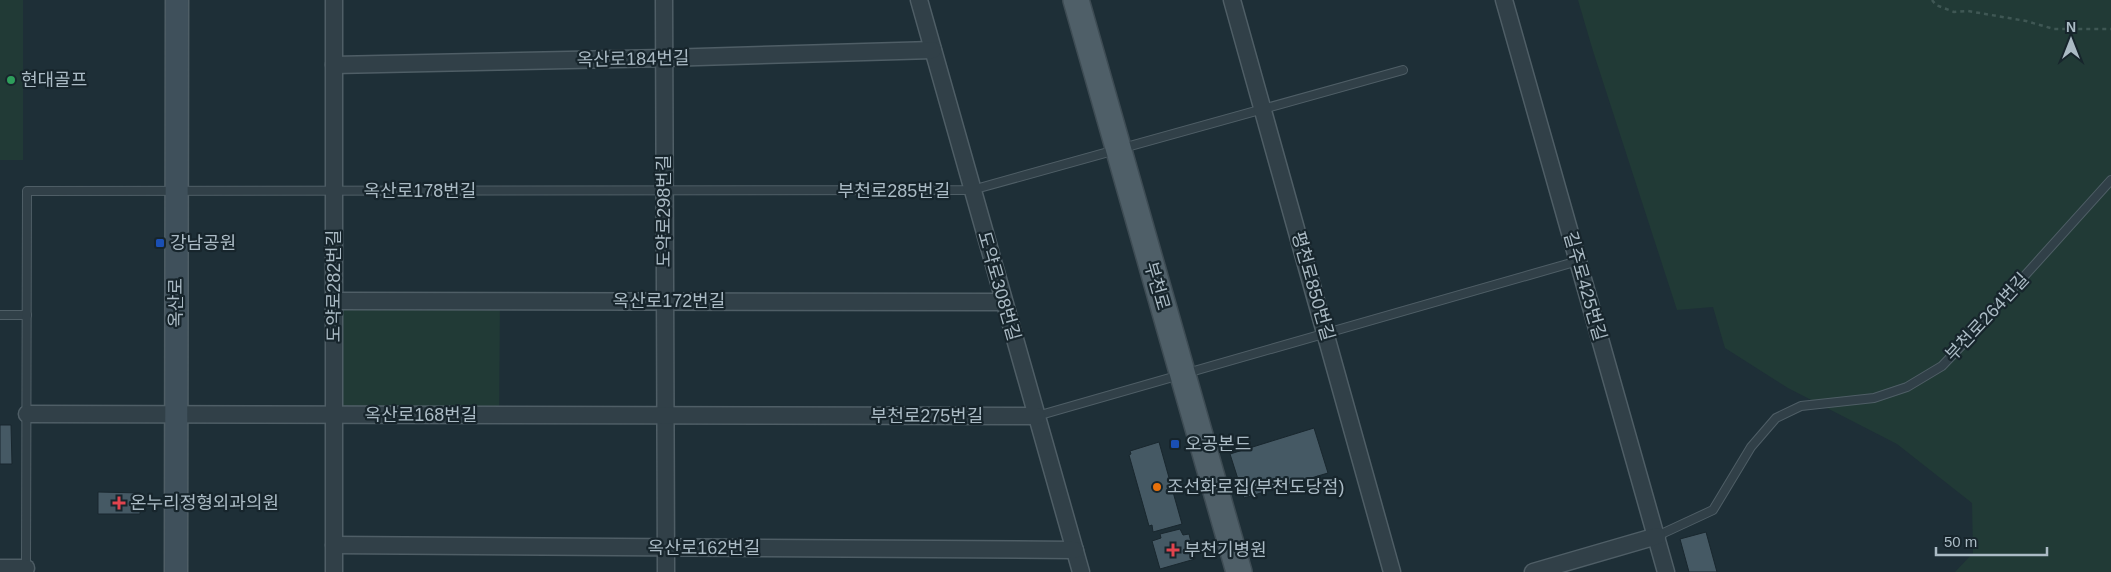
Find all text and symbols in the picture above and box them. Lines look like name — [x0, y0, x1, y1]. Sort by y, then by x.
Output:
north arrow — [2046, 15, 2096, 65]
text: N — [2066, 19, 2076, 35]
street label: 옥산로184번길 — [576, 48, 690, 70]
place label: 현대골프 — [21, 70, 87, 90]
marker: 현대골프 — [5, 74, 17, 86]
street label: 도약로298번길 — [654, 155, 674, 267]
street label: 옥산로178번길 — [364, 181, 476, 201]
street label: 부천로285번길 — [838, 181, 950, 201]
street label: 도약로308번길 — [974, 229, 1024, 343]
street label: 평천로850번길 — [1288, 229, 1338, 343]
street label: 길주로425번길 — [1560, 229, 1610, 343]
street label: 도약로282번길 — [324, 230, 344, 342]
place label: 강남공원 — [170, 233, 236, 253]
marker: 강남공원 — [154, 237, 166, 249]
street label: 부천로 — [1141, 259, 1173, 313]
street label: 부천로264번길 — [1941, 269, 2033, 365]
street label: 옥산로 — [166, 278, 186, 328]
street label: 옥산로172번길 — [613, 291, 725, 311]
street label: 옥산로168번길 — [365, 405, 477, 425]
street label: 부천로275번길 — [871, 406, 983, 426]
place label: 오공본드 — [1185, 434, 1251, 454]
marker: 오공본드 — [1169, 438, 1181, 450]
place label: 조선화로집(부천도당점) — [1167, 477, 1345, 497]
marker: 조선화로집(부천도당점) — [1151, 481, 1163, 493]
place label: 온누리정형외과의원 — [130, 493, 279, 513]
marker: 온누리정형외과의원 — [112, 496, 126, 510]
scale bar — [1936, 524, 2047, 556]
text: 50 m — [1944, 533, 1977, 550]
street label: 옥산로162번길 — [648, 538, 760, 558]
place label: 부천기병원 — [1184, 540, 1267, 560]
marker: 부천기병원 — [1166, 543, 1180, 557]

